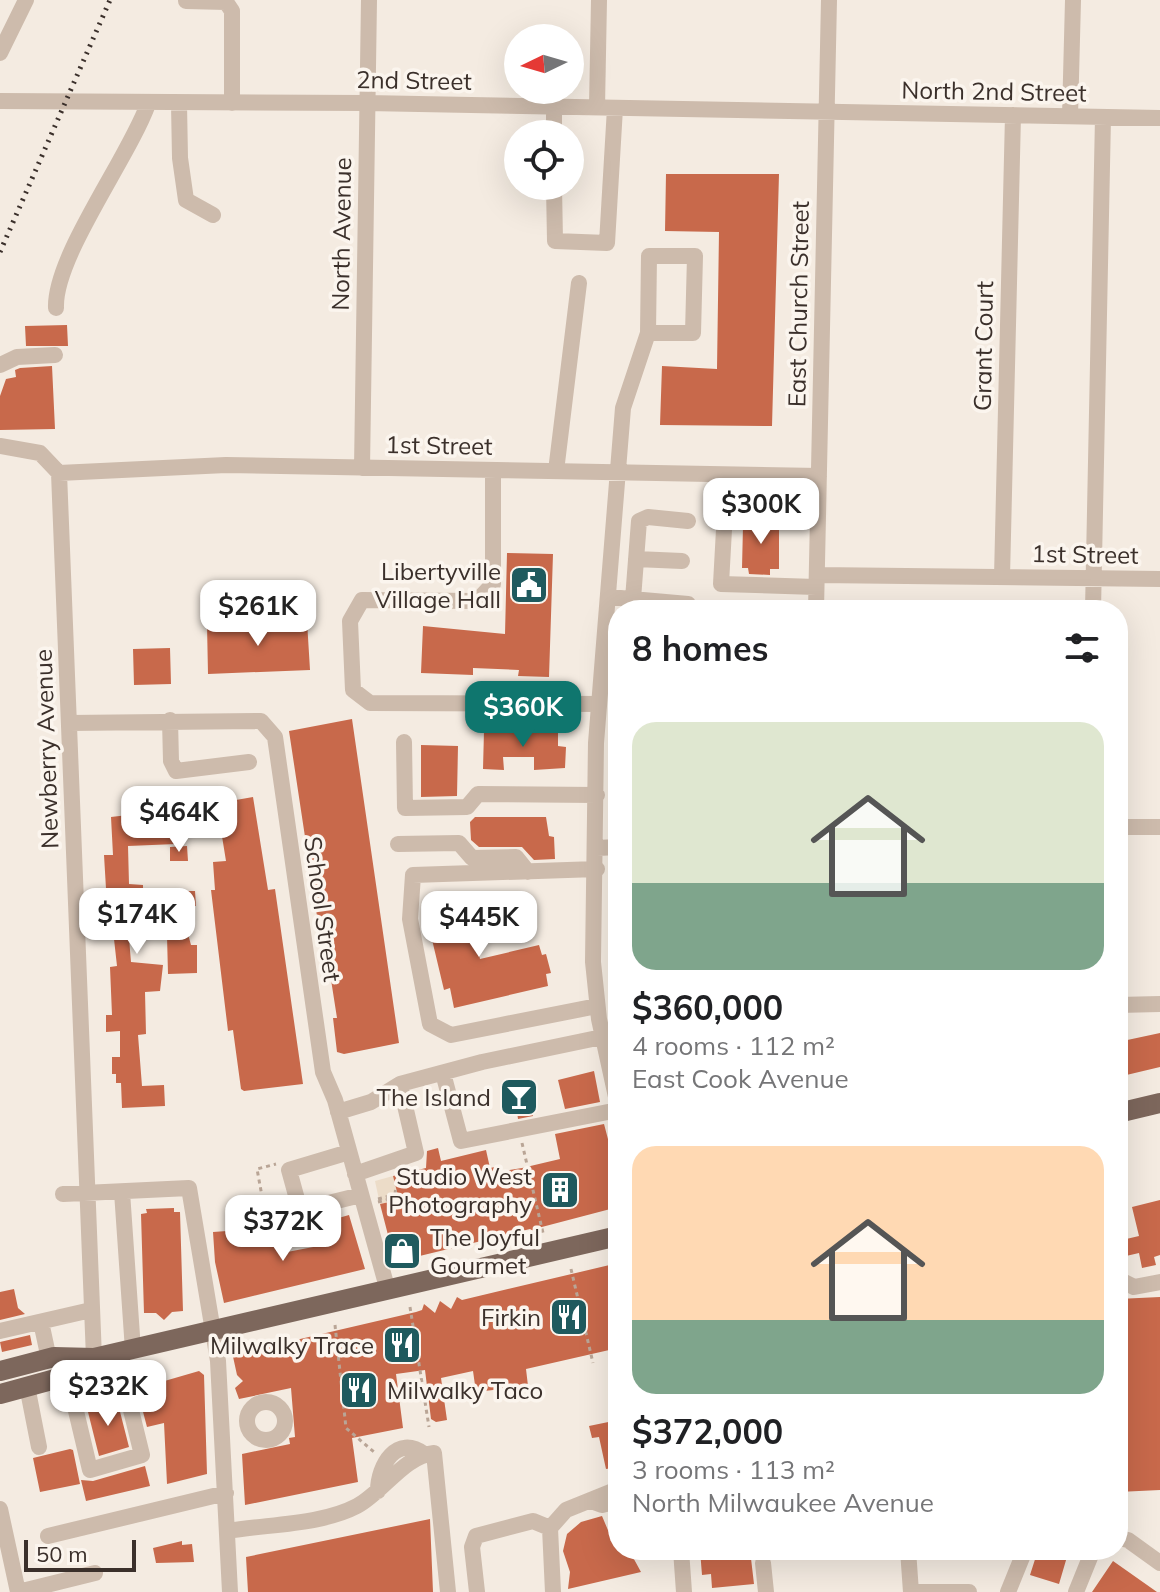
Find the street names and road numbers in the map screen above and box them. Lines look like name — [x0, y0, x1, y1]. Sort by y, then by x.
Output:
street label: 2nd Street — [356, 64, 472, 96]
street label: North 2nd Street — [901, 74, 1087, 108]
street label: North Avenue — [325, 157, 357, 311]
street label: East Church Street — [781, 201, 815, 407]
street label: Grant Court — [967, 281, 999, 411]
street label: 1st Street — [385, 429, 493, 461]
street label: 1st Street — [1031, 538, 1139, 570]
street label: Newberry Avenue — [28, 649, 64, 849]
street label: School Street — [298, 834, 348, 984]

